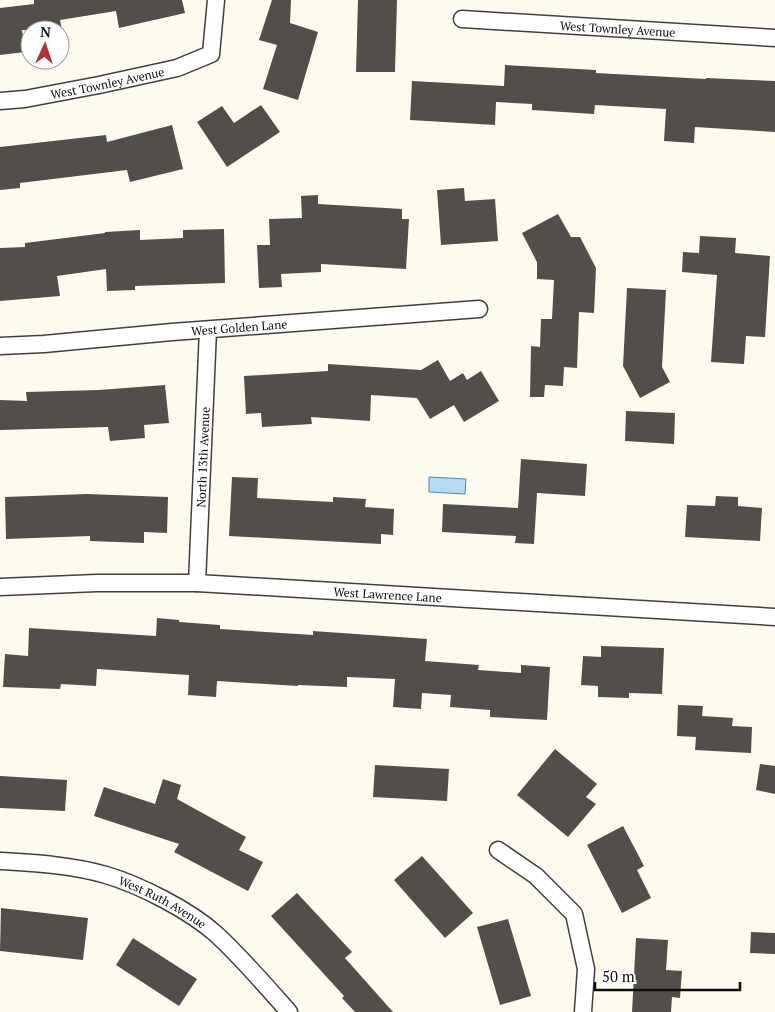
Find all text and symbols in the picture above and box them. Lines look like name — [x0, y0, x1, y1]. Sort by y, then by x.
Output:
street label: West Townley Avenue — [560, 17, 676, 39]
north arrow — [20, 20, 70, 70]
text: N — [40, 22, 52, 41]
street label: West Townley Avenue — [49, 64, 166, 102]
street label: West Golden Lane — [191, 316, 288, 338]
street label: North 13th Avenue — [193, 406, 212, 508]
street label: West Lawrence Lane — [333, 584, 442, 605]
street label: West Ruth Avenue — [117, 872, 210, 931]
scale bar — [595, 960, 740, 992]
text: 50 m — [602, 966, 635, 986]

